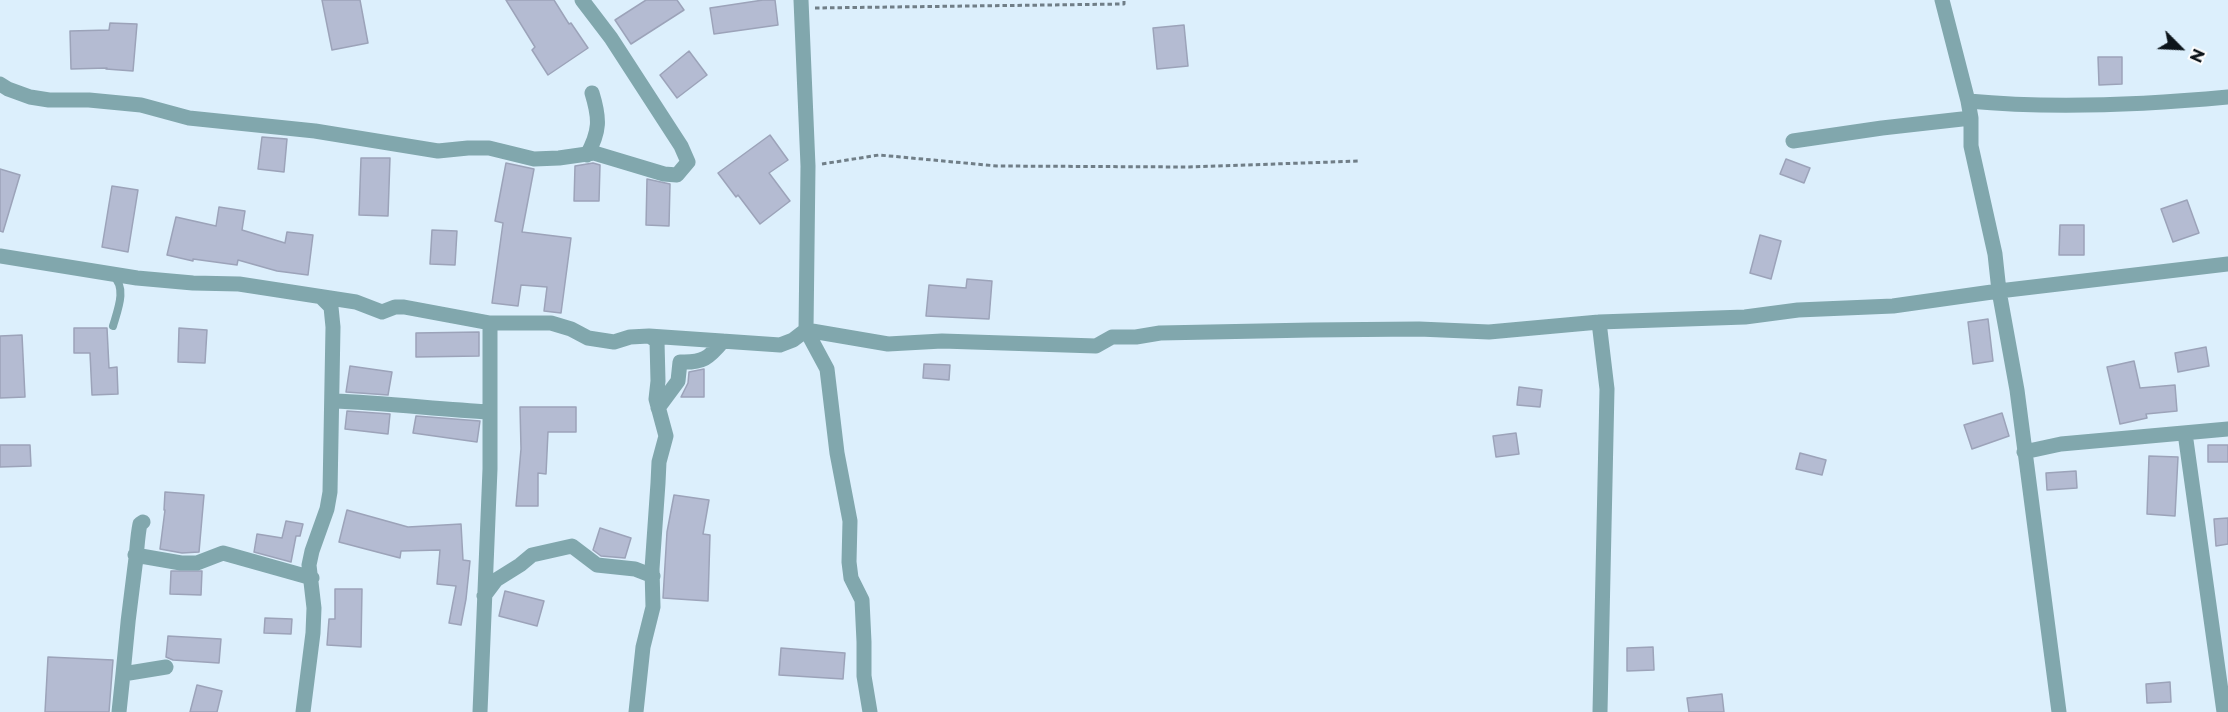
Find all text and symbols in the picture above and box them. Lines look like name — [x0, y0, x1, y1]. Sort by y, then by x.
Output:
north arrow — [2150, 18, 2210, 78]
text: N — [2186, 46, 2208, 65]

